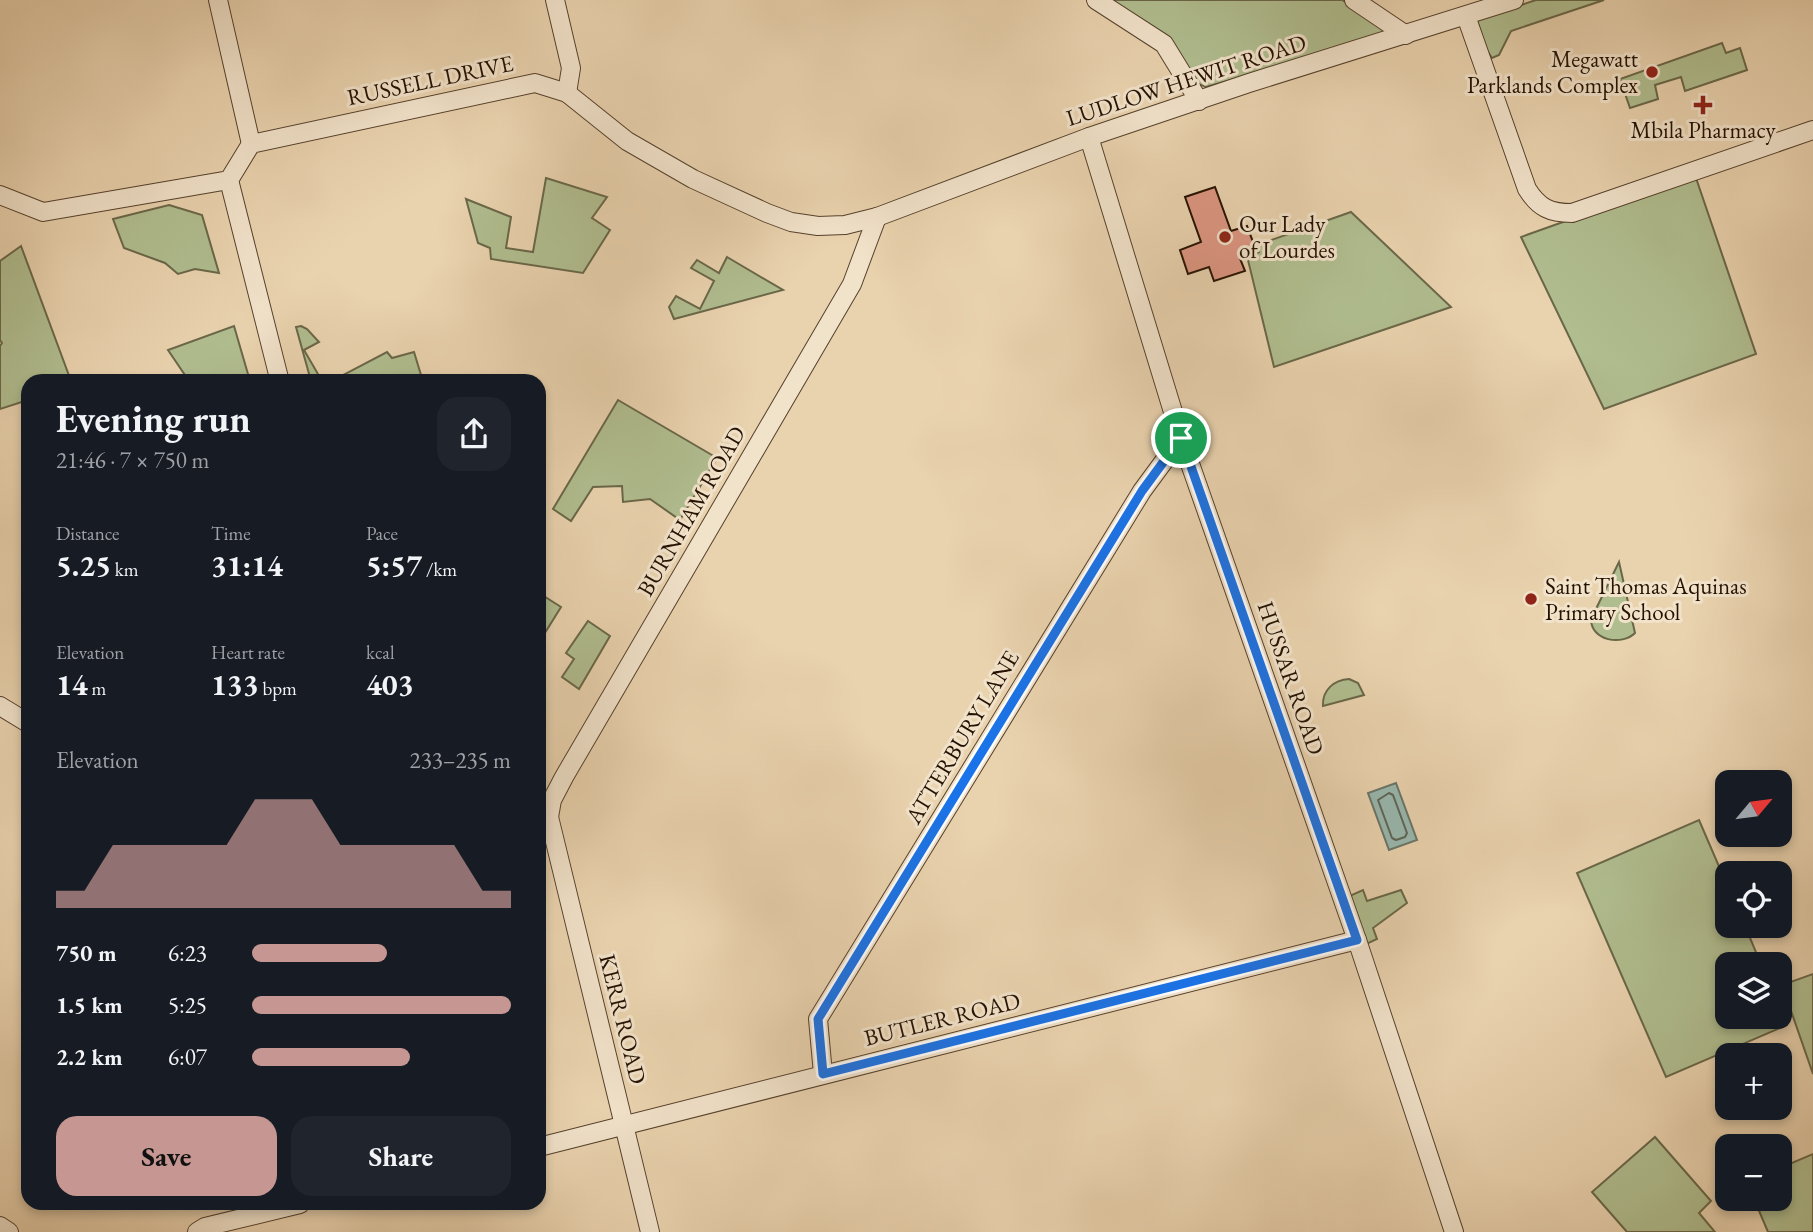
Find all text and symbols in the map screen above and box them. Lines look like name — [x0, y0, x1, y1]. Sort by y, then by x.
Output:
street label: LUDLOW HEWIT ROAD — [1062, 27, 1310, 133]
place label: Megawatt Parklands Complex — [1467, 44, 1639, 100]
street label: RUSSELL DRIVE — [344, 48, 516, 112]
marker: Megawatt Parklands Complex — [1644, 64, 1660, 80]
marker: Mbila Pharmacy — [1695, 97, 1711, 113]
place label: Mbila Pharmacy — [1631, 115, 1776, 145]
place label: Our Lady of Lourdes — [1239, 209, 1335, 265]
marker: Our Lady of Lourdes — [1217, 229, 1233, 245]
text: Evening run — [56, 394, 251, 443]
button: share — [437, 397, 511, 471]
pin — [1151, 408, 1211, 468]
icon: arrive — [1162, 419, 1200, 457]
street label: BURNHAM ROAD — [630, 421, 752, 601]
text: 21:46 · 7 × 750 m — [56, 445, 209, 475]
text: Distance — [56, 521, 119, 546]
text: Time — [211, 521, 251, 546]
text: Pace — [366, 521, 398, 546]
text: 5.25 — [56, 546, 111, 585]
text: 31:14 — [211, 546, 283, 585]
text: 5:57 — [366, 546, 422, 585]
text: km — [111, 557, 139, 582]
text: /km — [422, 557, 457, 582]
place label: Saint Thomas Aquinas Primary School — [1545, 571, 1747, 627]
marker: Saint Thomas Aquinas Primary School — [1523, 591, 1539, 607]
street label: HUSSAR ROAD — [1251, 597, 1331, 759]
text: Elevation — [56, 640, 124, 665]
text: Heart rate — [211, 640, 285, 665]
text: kcal — [366, 640, 395, 665]
street label: ATTERBURY LANE — [898, 645, 1026, 830]
text: 14 — [56, 665, 88, 704]
text: 133 — [211, 665, 259, 704]
text: 403 — [366, 665, 414, 704]
text: m — [88, 676, 106, 701]
text: bpm — [259, 676, 297, 701]
text: Elevation — [56, 745, 139, 775]
text: 233–235 m — [410, 745, 511, 775]
north arrow — [1715, 770, 1792, 847]
map controls — [1715, 770, 1792, 1211]
button: locate — [1715, 861, 1792, 938]
text: 750 m — [56, 938, 117, 968]
text: 6:23 — [168, 938, 207, 968]
street label: KERR ROAD — [592, 951, 654, 1087]
button: layers — [1715, 952, 1792, 1029]
street label: BUTLER ROAD — [861, 985, 1023, 1053]
text: 1.5 km — [56, 990, 123, 1020]
text: 5:25 — [168, 990, 207, 1020]
text: 2.2 km — [56, 1042, 123, 1072]
text: 6:07 — [168, 1042, 207, 1072]
button: + — [1715, 1043, 1792, 1120]
button: Save — [56, 1116, 277, 1196]
button: Share — [291, 1116, 511, 1196]
button: − — [1715, 1134, 1792, 1211]

